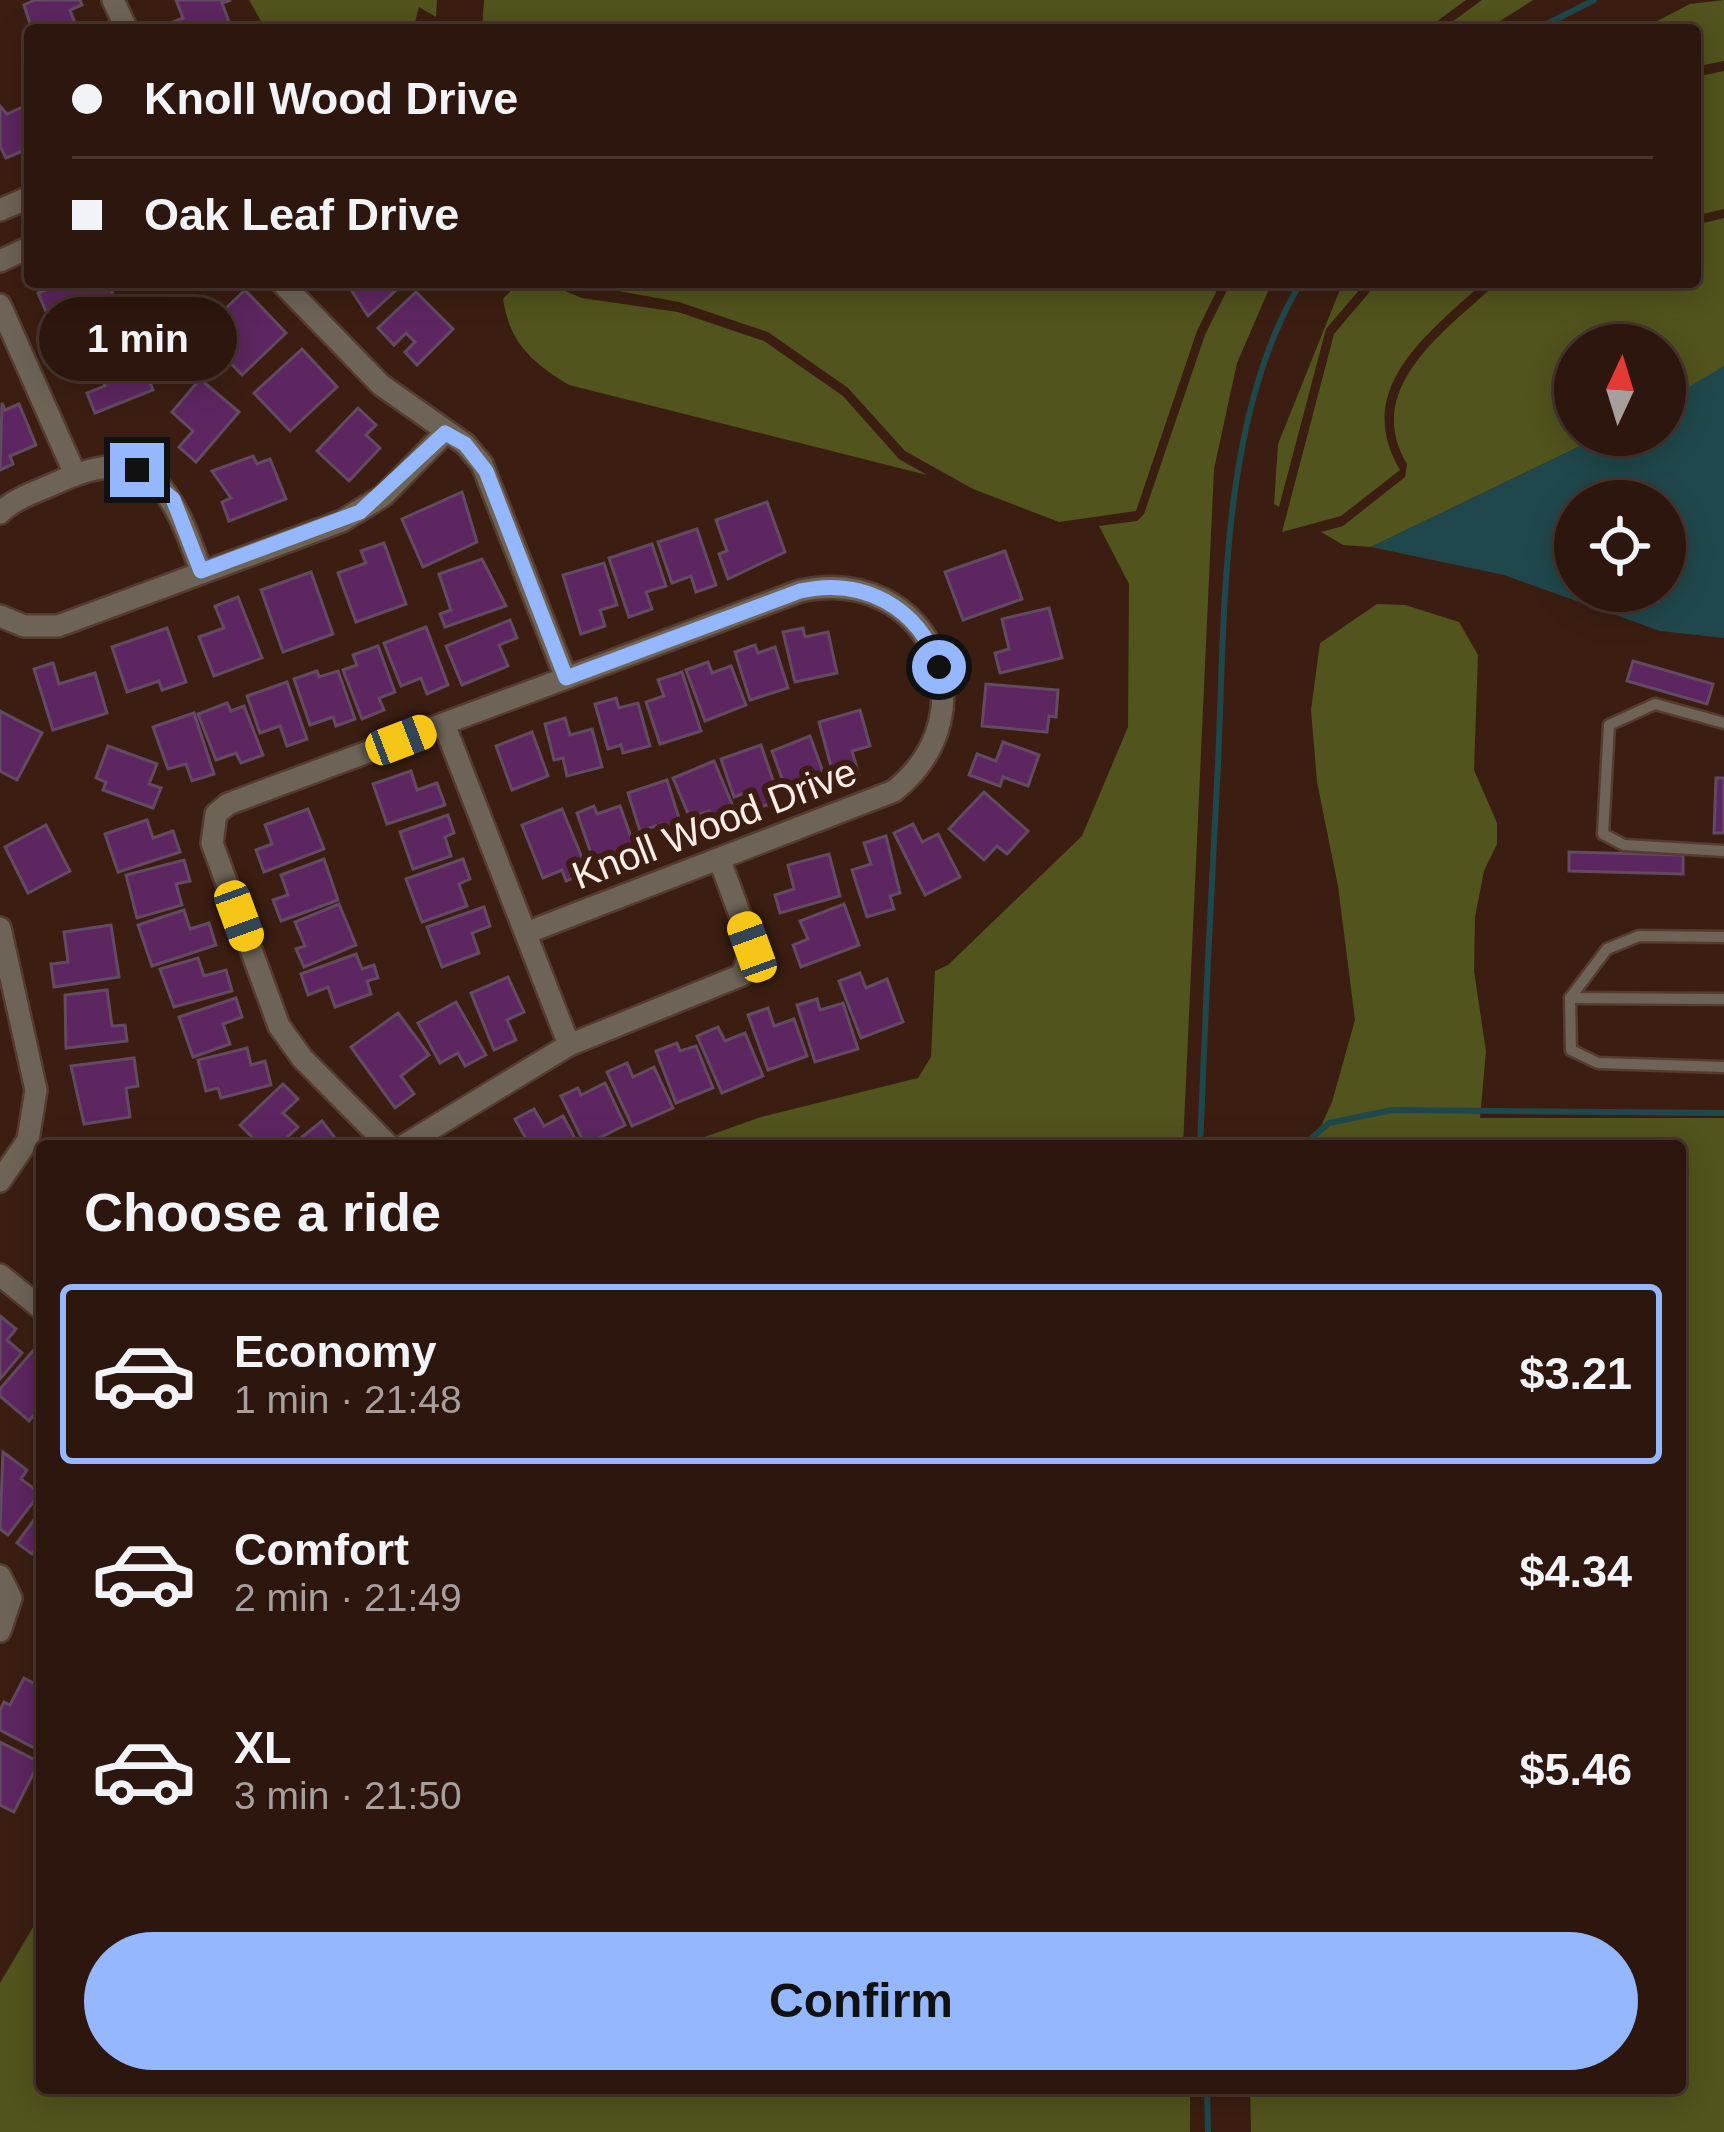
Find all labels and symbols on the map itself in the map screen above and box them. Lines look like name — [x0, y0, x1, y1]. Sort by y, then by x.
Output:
callout: 1 min — [38, 296, 236, 380]
north arrow — [1554, 324, 1686, 456]
route end — [110, 443, 164, 497]
route start — [912, 640, 966, 694]
car — [361, 710, 441, 770]
street label: Knoll Wood Drive — [566, 750, 862, 897]
car — [210, 876, 268, 956]
car — [723, 907, 781, 987]

